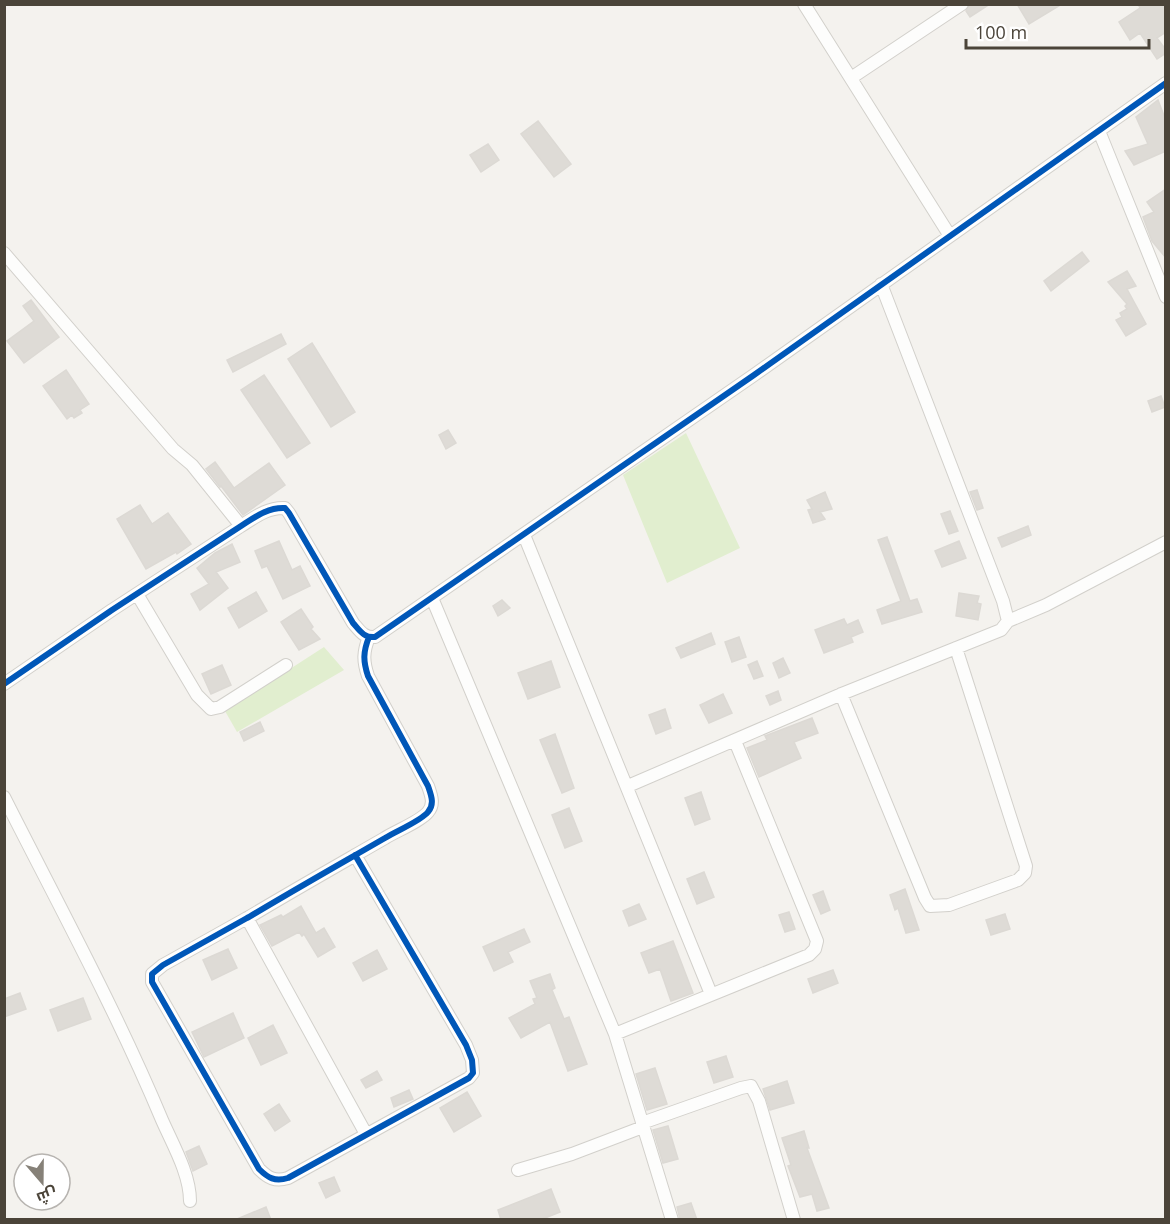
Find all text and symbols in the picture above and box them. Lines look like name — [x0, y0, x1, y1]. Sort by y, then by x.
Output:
scale bar — [966, 12, 1149, 50]
text: 100 m — [975, 20, 1027, 44]
north arrow — [12, 1152, 72, 1212]
text: ش — [34, 1182, 61, 1210]

